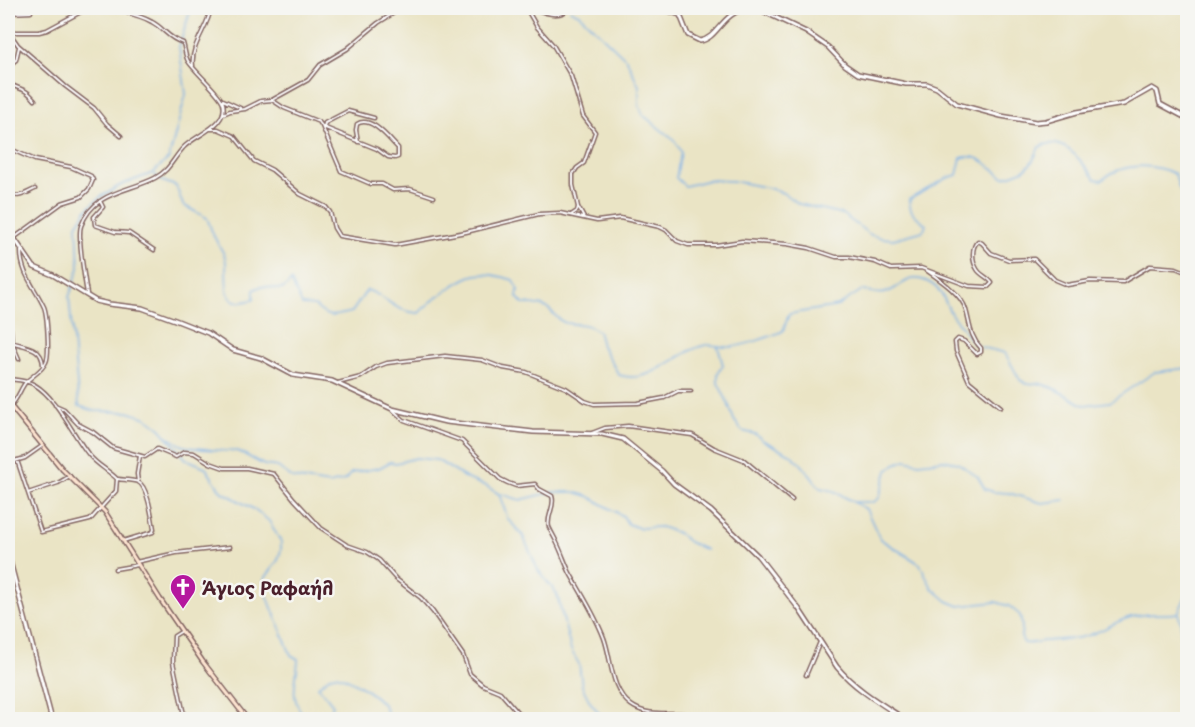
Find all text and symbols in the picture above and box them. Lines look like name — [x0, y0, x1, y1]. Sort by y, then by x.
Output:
church icon: Άγιος Ραφαήλ — [168, 572, 198, 610]
place label: Άγιος Ραφαήλ — [202, 574, 333, 601]

